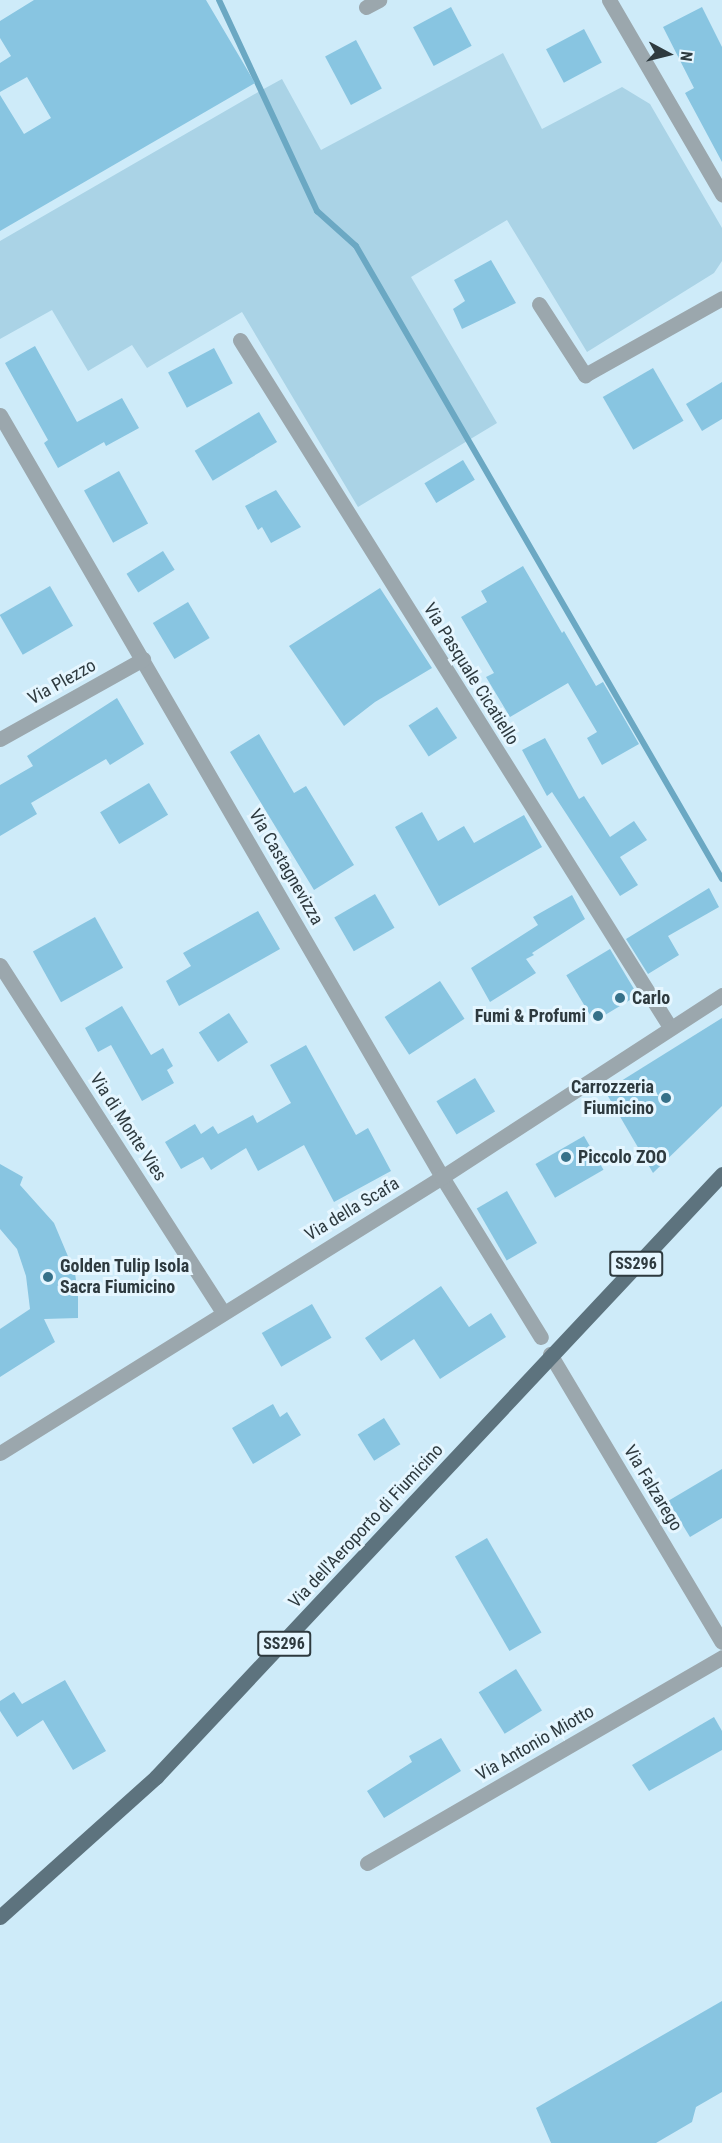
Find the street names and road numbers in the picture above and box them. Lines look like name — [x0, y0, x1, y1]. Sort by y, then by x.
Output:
street label: Via Pasquale Cicatiello — [419, 599, 523, 749]
street label: Via Plezzo — [24, 655, 100, 709]
street label: Via Castagnevizza — [244, 805, 328, 929]
street label: Via di Monte Vies — [85, 1069, 171, 1185]
street label: Via della Scafa — [301, 1172, 403, 1246]
road number: SS296 — [609, 1251, 663, 1277]
street label: Via dell'Aeroporto di Fiumicino — [284, 1439, 448, 1613]
street label: Via Falzarego — [619, 1441, 687, 1535]
road number: SS296 — [257, 1631, 311, 1657]
street label: Via Antonio Miotto — [472, 1701, 598, 1785]

